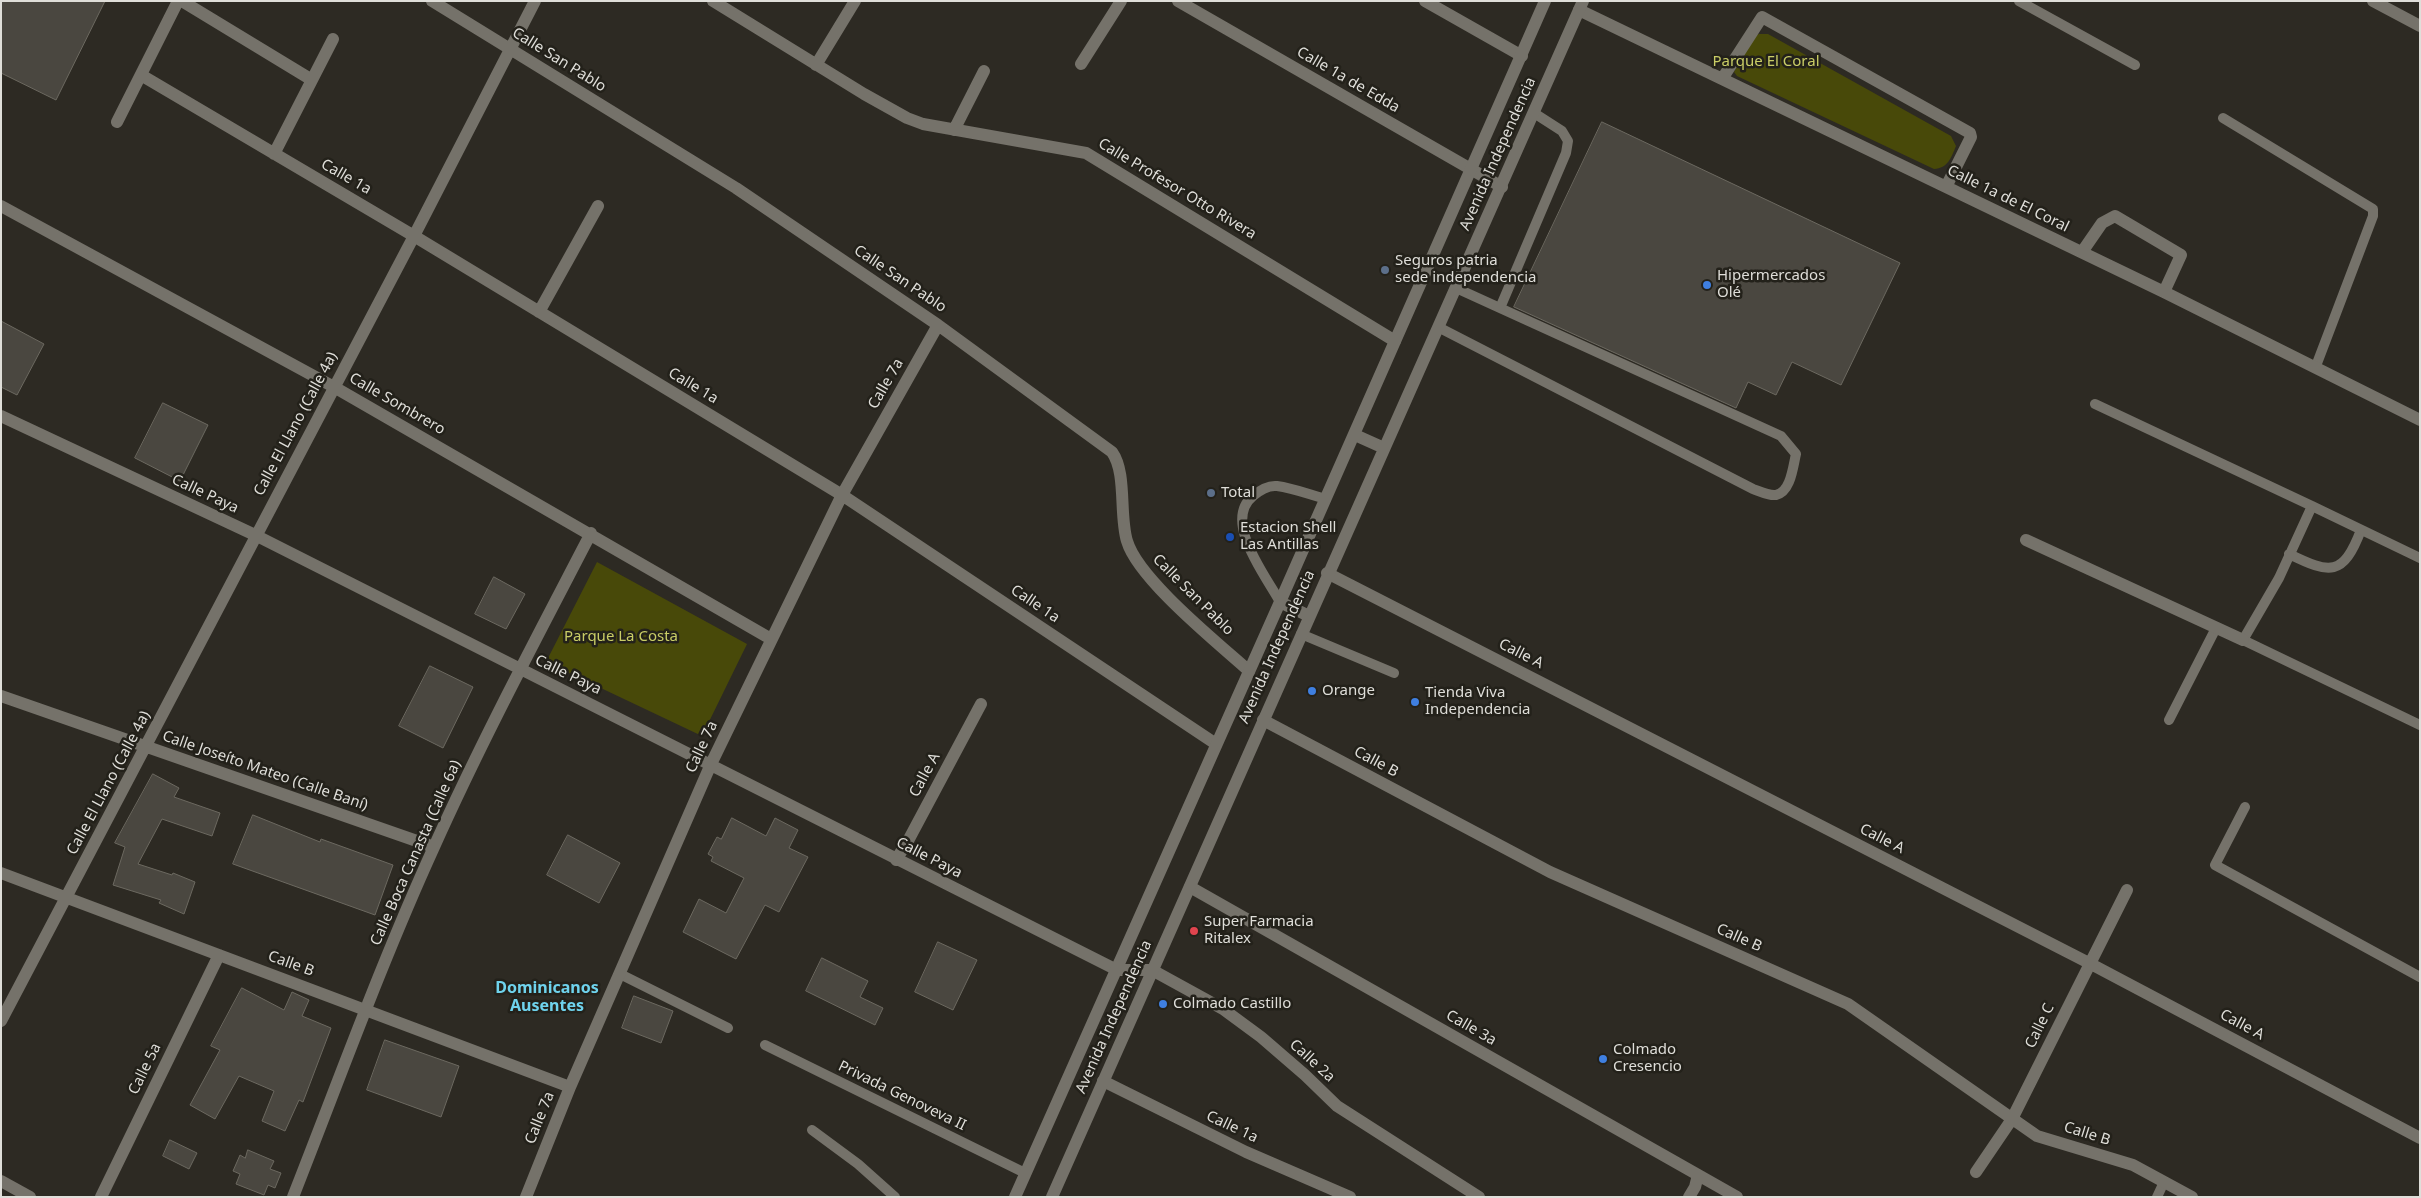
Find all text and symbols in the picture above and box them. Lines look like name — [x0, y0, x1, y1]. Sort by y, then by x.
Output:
street label: Calle San Pablo — [509, 24, 609, 96]
street label: Calle 1a de Edda — [1293, 43, 1403, 117]
park label: Parque El Coral — [1712, 53, 1820, 71]
street label: Avenida Independencia — [1456, 75, 1540, 233]
street label: Calle Profesor Otto Rivera — [1095, 135, 1259, 243]
street label: Calle 1a — [318, 155, 374, 199]
street label: Calle 1a de El Coral — [1944, 162, 2072, 236]
street label: Calle San Pablo — [850, 241, 950, 317]
place label: Seguros patria sede independencia — [1395, 252, 1536, 287]
marker: Seguros patria sede independencia — [1379, 264, 1391, 276]
place label: Hipermercados Olé — [1717, 267, 1825, 302]
marker: Hipermercados Olé — [1701, 279, 1713, 291]
street label: Calle El Llano (Calle 4a) — [250, 349, 342, 499]
street label: Calle 7a — [864, 356, 908, 412]
street label: Calle 1a — [665, 364, 721, 408]
street label: Calle Sombrero — [346, 369, 448, 439]
street label: Calle Paya — [169, 471, 241, 517]
place label: Total — [1221, 484, 1255, 502]
marker: Total — [1205, 487, 1217, 499]
place label: Estacion Shell Las Antillas — [1240, 519, 1336, 554]
marker: Estacion Shell Las Antillas — [1224, 531, 1236, 543]
street label: Calle San Pablo — [1149, 551, 1237, 639]
street label: Avenida Independencia — [1235, 568, 1319, 726]
street label: Calle 1a — [1007, 581, 1063, 627]
park label: Parque La Costa — [564, 628, 678, 646]
street label: Calle A — [1496, 635, 1546, 673]
street label: Calle Paya — [532, 651, 604, 699]
place label: Orange — [1322, 682, 1375, 700]
place label: Tienda Viva Independencia — [1425, 684, 1530, 719]
marker: Orange — [1306, 685, 1318, 697]
marker: Tienda Viva Independencia — [1409, 696, 1421, 708]
street label: Calle El Llano (Calle 4a) — [63, 708, 155, 858]
street label: Calle 7a — [682, 718, 722, 776]
street label: Calle Joseíto Mateo (Calle Baní) — [160, 727, 370, 815]
street label: Calle B — [1351, 743, 1401, 781]
street label: Calle A — [906, 750, 944, 800]
street label: Calle Boca Canasta (Calle 6a) — [367, 758, 465, 948]
street label: Calle A — [1857, 820, 1907, 858]
street label: Calle Paya — [893, 834, 965, 882]
place label: Super Farmacia Ritalex — [1204, 913, 1314, 948]
street label: Calle B — [1714, 920, 1764, 956]
marker: Super Farmacia Ritalex — [1188, 925, 1200, 937]
street label: Avenida Independencia — [1072, 938, 1156, 1096]
street label: Calle B — [265, 947, 317, 981]
district label: Dominicanos Ausentes — [495, 978, 599, 1016]
place label: Colmado Castillo — [1173, 995, 1291, 1013]
marker: Colmado Castillo — [1157, 998, 1169, 1010]
street label: Calle C — [2022, 1001, 2058, 1051]
street label: Calle 3a — [1443, 1006, 1499, 1050]
street label: Calle A — [2217, 1006, 2267, 1044]
street label: Calle 2a — [1286, 1036, 1338, 1086]
street label: Calle 5a — [125, 1040, 165, 1098]
place label: Colmado Cresencio — [1613, 1041, 1682, 1076]
marker: Colmado Cresencio — [1597, 1053, 1609, 1065]
street label: Privada Genoveva II — [835, 1057, 969, 1135]
street label: Calle 7a — [521, 1089, 559, 1147]
street label: Calle 1a — [1203, 1107, 1261, 1147]
street label: Calle B — [2062, 1118, 2112, 1150]

